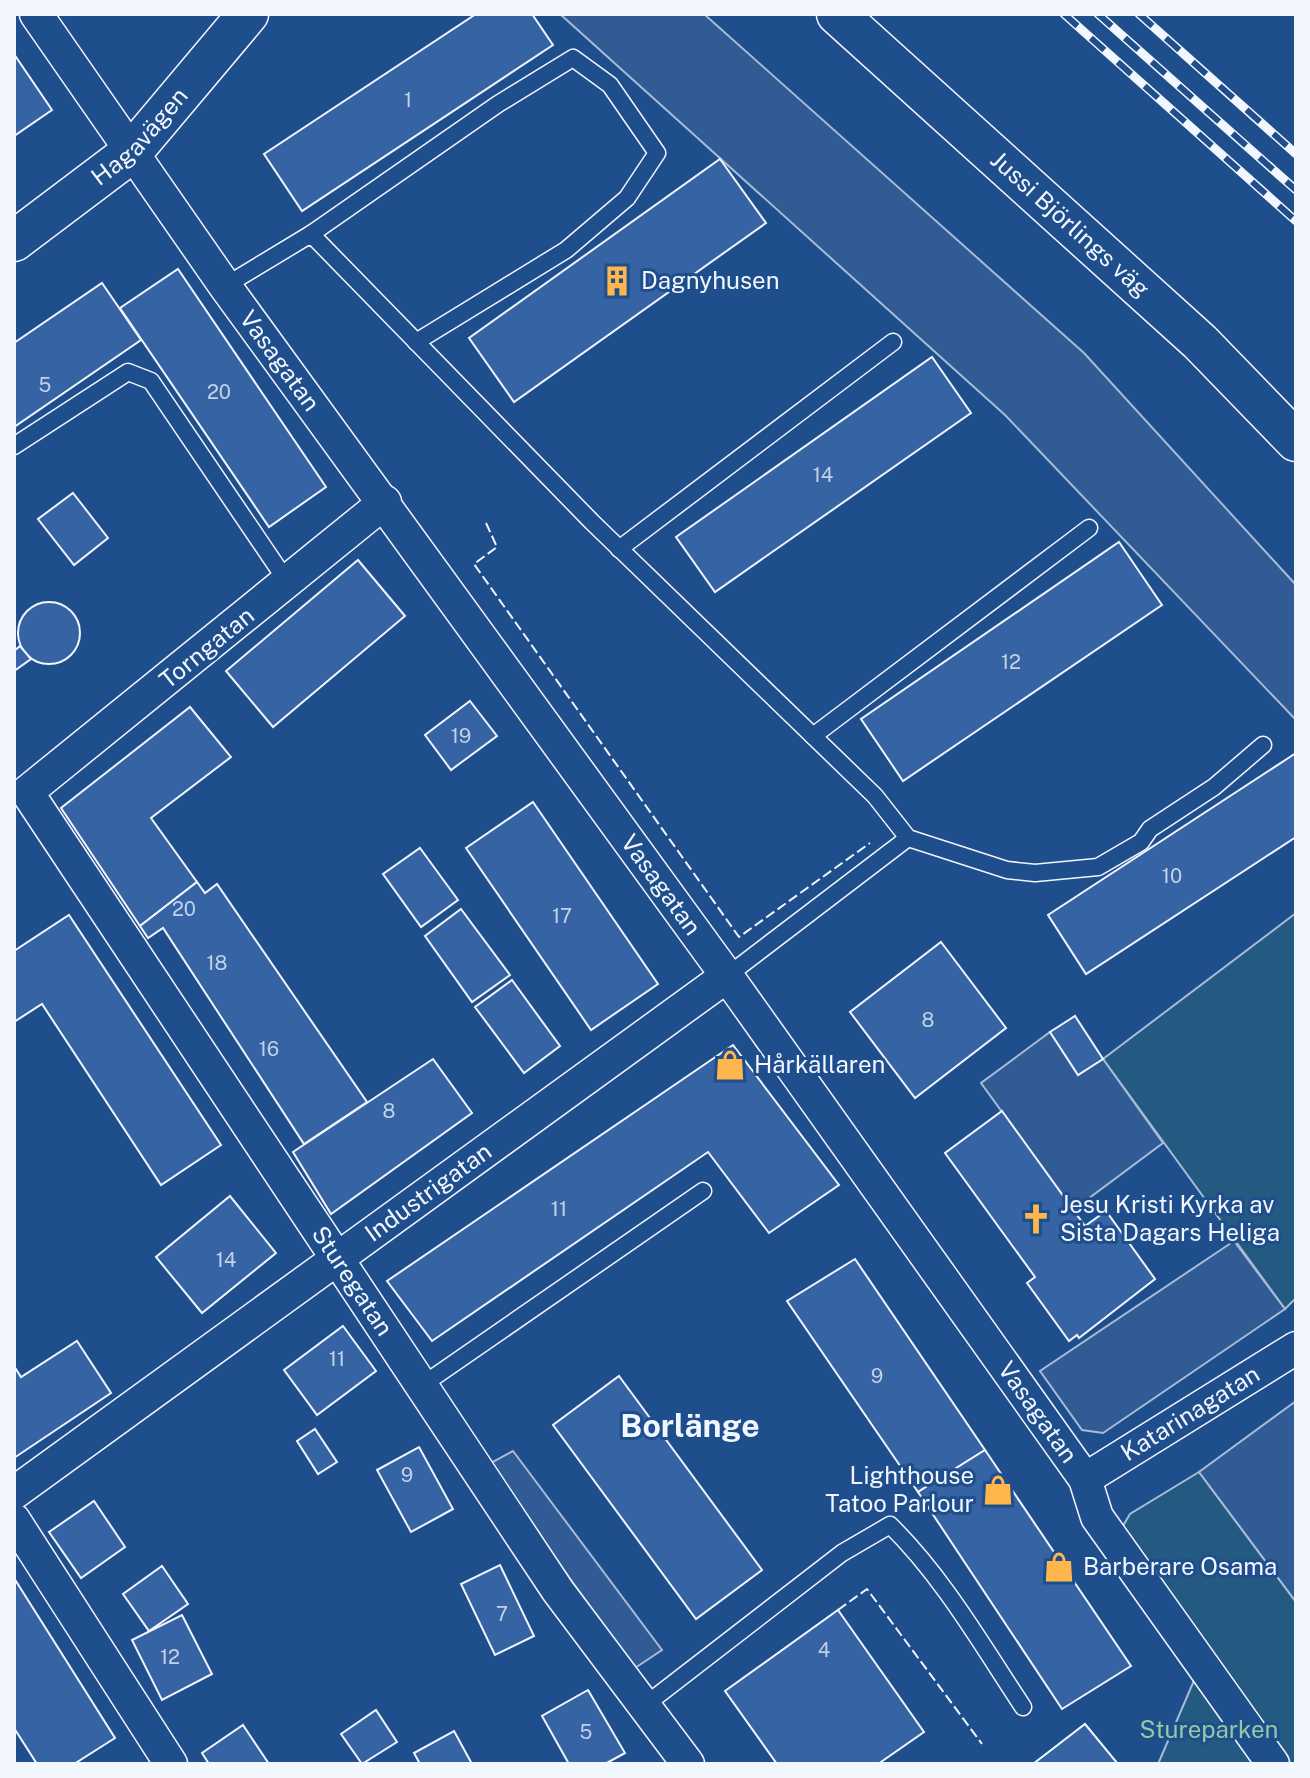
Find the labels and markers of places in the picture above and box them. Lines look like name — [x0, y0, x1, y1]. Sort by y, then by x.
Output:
building icon: Dagnyhusen — [600, 264, 634, 298]
place label: Dagnyhusen — [641, 266, 780, 294]
shop icon: Hårkällaren — [713, 1048, 747, 1082]
place label: Hårkällaren — [754, 1050, 885, 1078]
place label: Jesu Kristi Kyrka av Sista Dagars Heliga — [1060, 1190, 1280, 1246]
church icon: Jesu Kristi Kyrka av Sista Dagars Heliga — [1019, 1202, 1053, 1236]
place label: Lighthouse Tatoo Parlour — [825, 1461, 974, 1517]
shop icon: Lighthouse Tatoo Parlour — [981, 1473, 1015, 1507]
shop icon: Barberare Osama — [1042, 1550, 1076, 1584]
place label: Barberare Osama — [1083, 1552, 1277, 1580]

